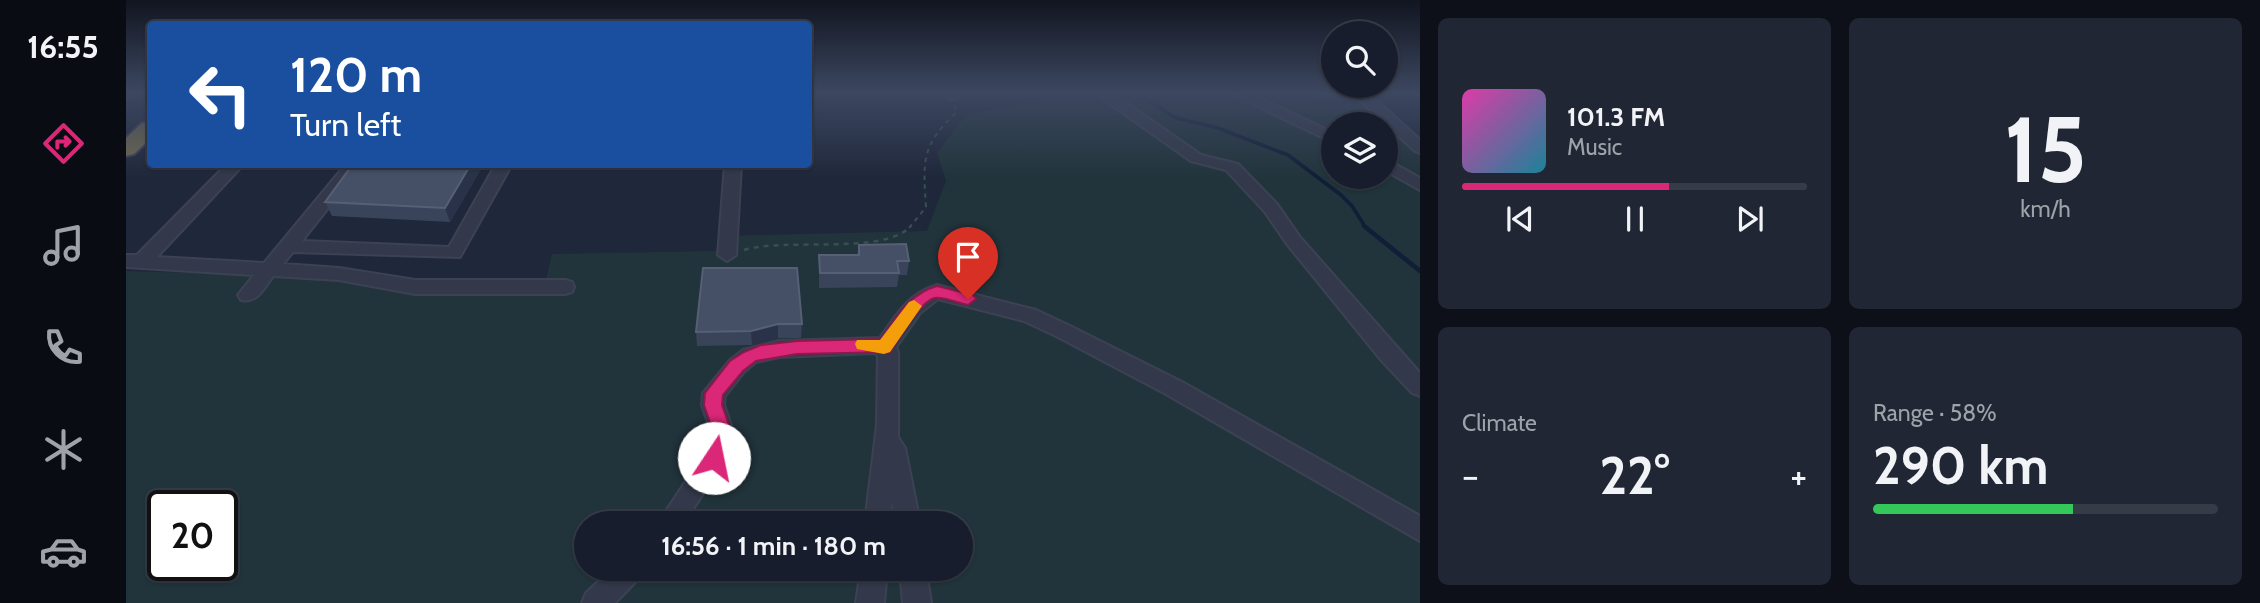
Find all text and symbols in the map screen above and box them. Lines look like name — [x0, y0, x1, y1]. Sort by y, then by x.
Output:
map controls — [1321, 21, 1398, 189]
button: search — [1321, 21, 1398, 98]
text: 16:55 — [27, 27, 99, 66]
text: 120 m — [290, 45, 422, 104]
icon: left — [175, 49, 266, 140]
text: 15 — [2004, 94, 2087, 205]
text: 101.3 FM — [1567, 101, 1665, 133]
text: Turn left — [290, 105, 401, 144]
button: layers — [1321, 112, 1398, 189]
icon: directions — [39, 119, 88, 168]
text: Music — [1567, 133, 1622, 161]
text: km/h — [2020, 195, 2071, 223]
icon: previous — [1501, 200, 1539, 238]
icon: pause — [1616, 200, 1654, 238]
icon: next — [1731, 200, 1769, 238]
icon: music — [39, 221, 88, 270]
pin — [938, 227, 998, 299]
icon: arrive — [949, 238, 987, 276]
icon: phone — [39, 323, 88, 372]
text: Range · 58% — [1873, 399, 1997, 427]
text: Climate — [1462, 409, 1537, 437]
position arrow — [677, 421, 751, 495]
icon: climate — [39, 425, 88, 474]
text: 290 km — [1873, 434, 2049, 497]
text: 22° — [1599, 444, 1670, 507]
text: − — [1462, 452, 1479, 499]
text: + — [1790, 452, 1807, 499]
speed limit sign: 20 — [147, 490, 238, 581]
icon: car — [39, 527, 88, 576]
text: 16:56 · 1 min · 180 m — [661, 530, 886, 562]

